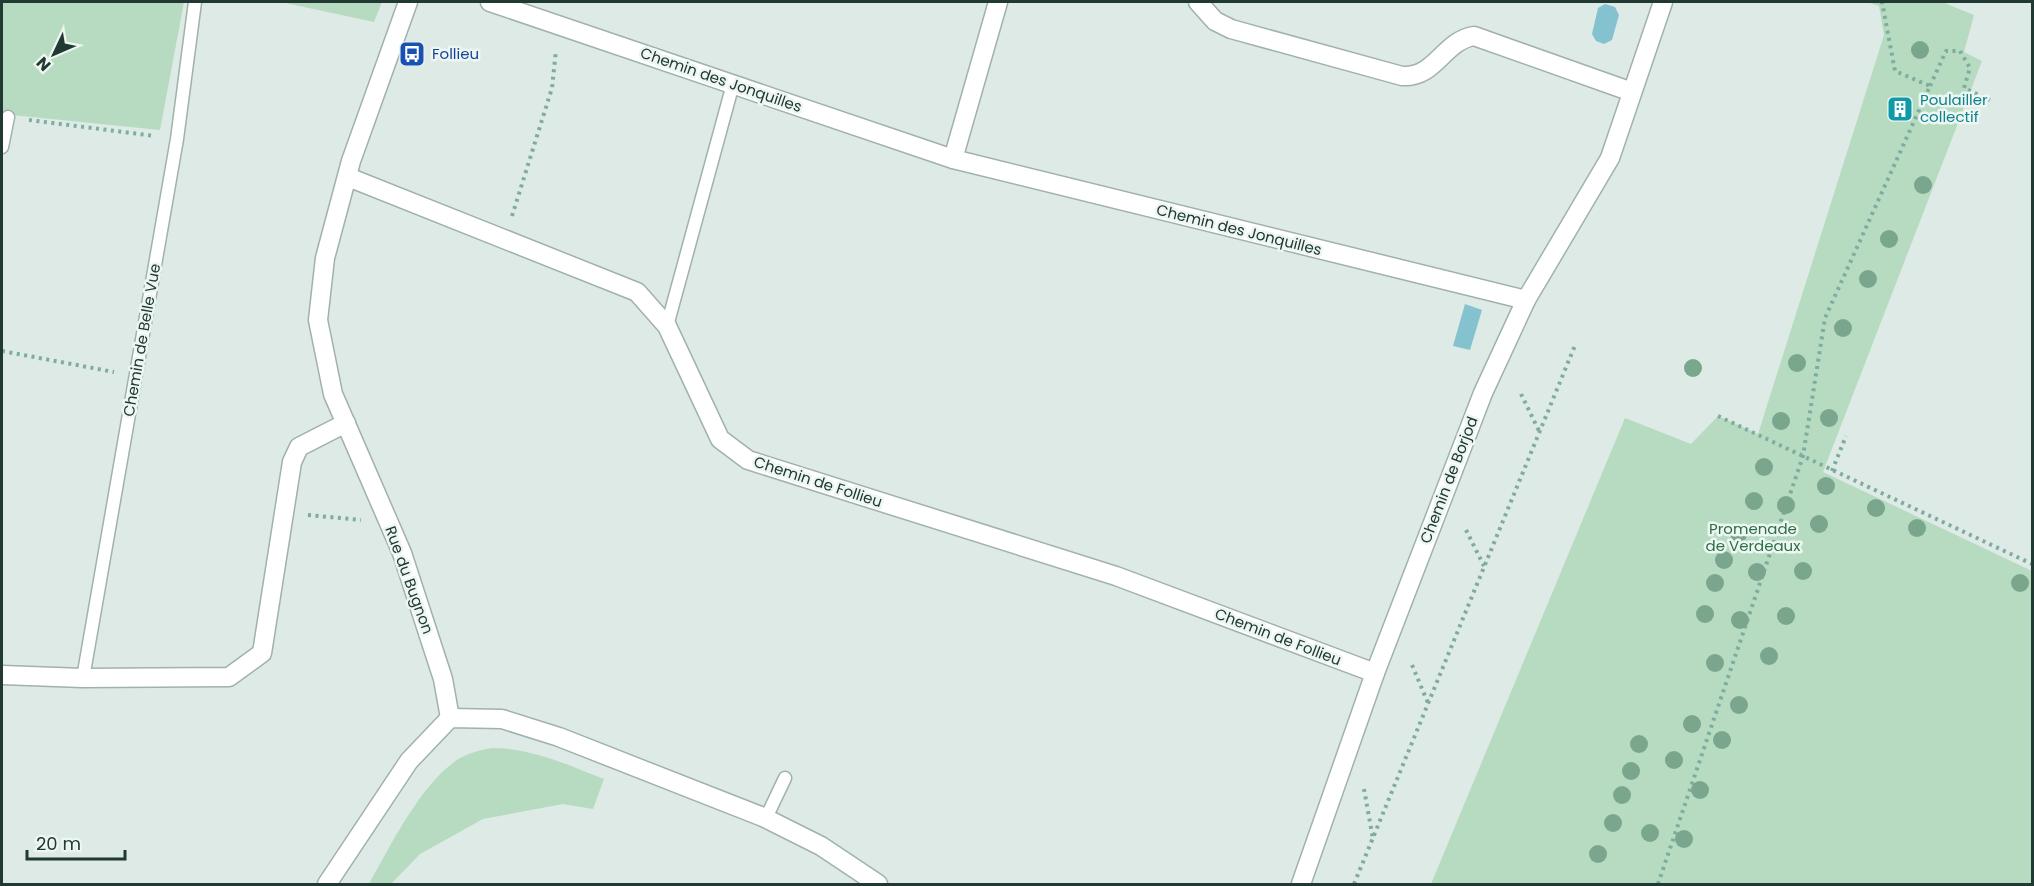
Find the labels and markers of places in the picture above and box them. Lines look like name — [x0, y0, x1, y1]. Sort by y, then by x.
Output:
bus stop icon: Follieu — [397, 39, 427, 69]
place label: Follieu — [432, 43, 479, 64]
place label: Poulailler collectif — [1920, 89, 1988, 127]
building icon: Poulailler collectif — [1885, 94, 1915, 124]

